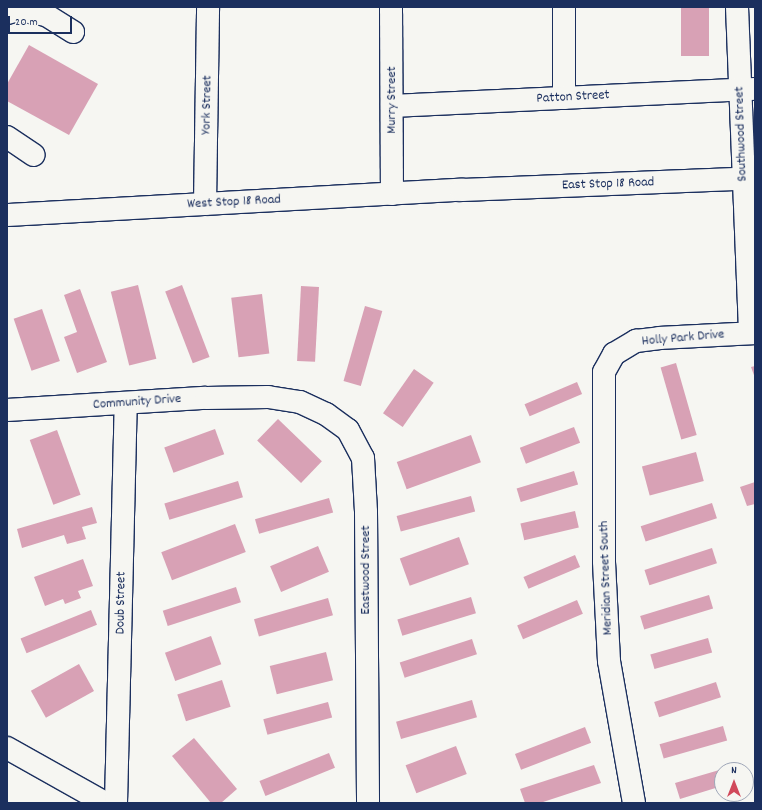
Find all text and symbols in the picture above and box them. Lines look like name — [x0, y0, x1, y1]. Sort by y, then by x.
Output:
scale bar — [10, 8, 74, 34]
text: 20 m — [15, 14, 38, 31]
street label: Murry Street — [384, 66, 400, 134]
street label: York Street — [198, 75, 216, 135]
street label: Southwood Street — [731, 86, 751, 182]
street label: Patton Street — [536, 87, 610, 107]
street label: East Stop 18 Road — [561, 174, 655, 194]
street label: West Stop 18 Road — [187, 191, 281, 213]
street label: Holly Park Drive — [641, 326, 725, 350]
street label: Community Drive — [92, 391, 182, 413]
street label: Meridian Street South — [596, 520, 616, 636]
street label: Eastwood Street — [358, 525, 374, 615]
street label: Doub Street — [112, 571, 130, 635]
north arrow — [714, 762, 754, 802]
text: N — [731, 763, 737, 779]

